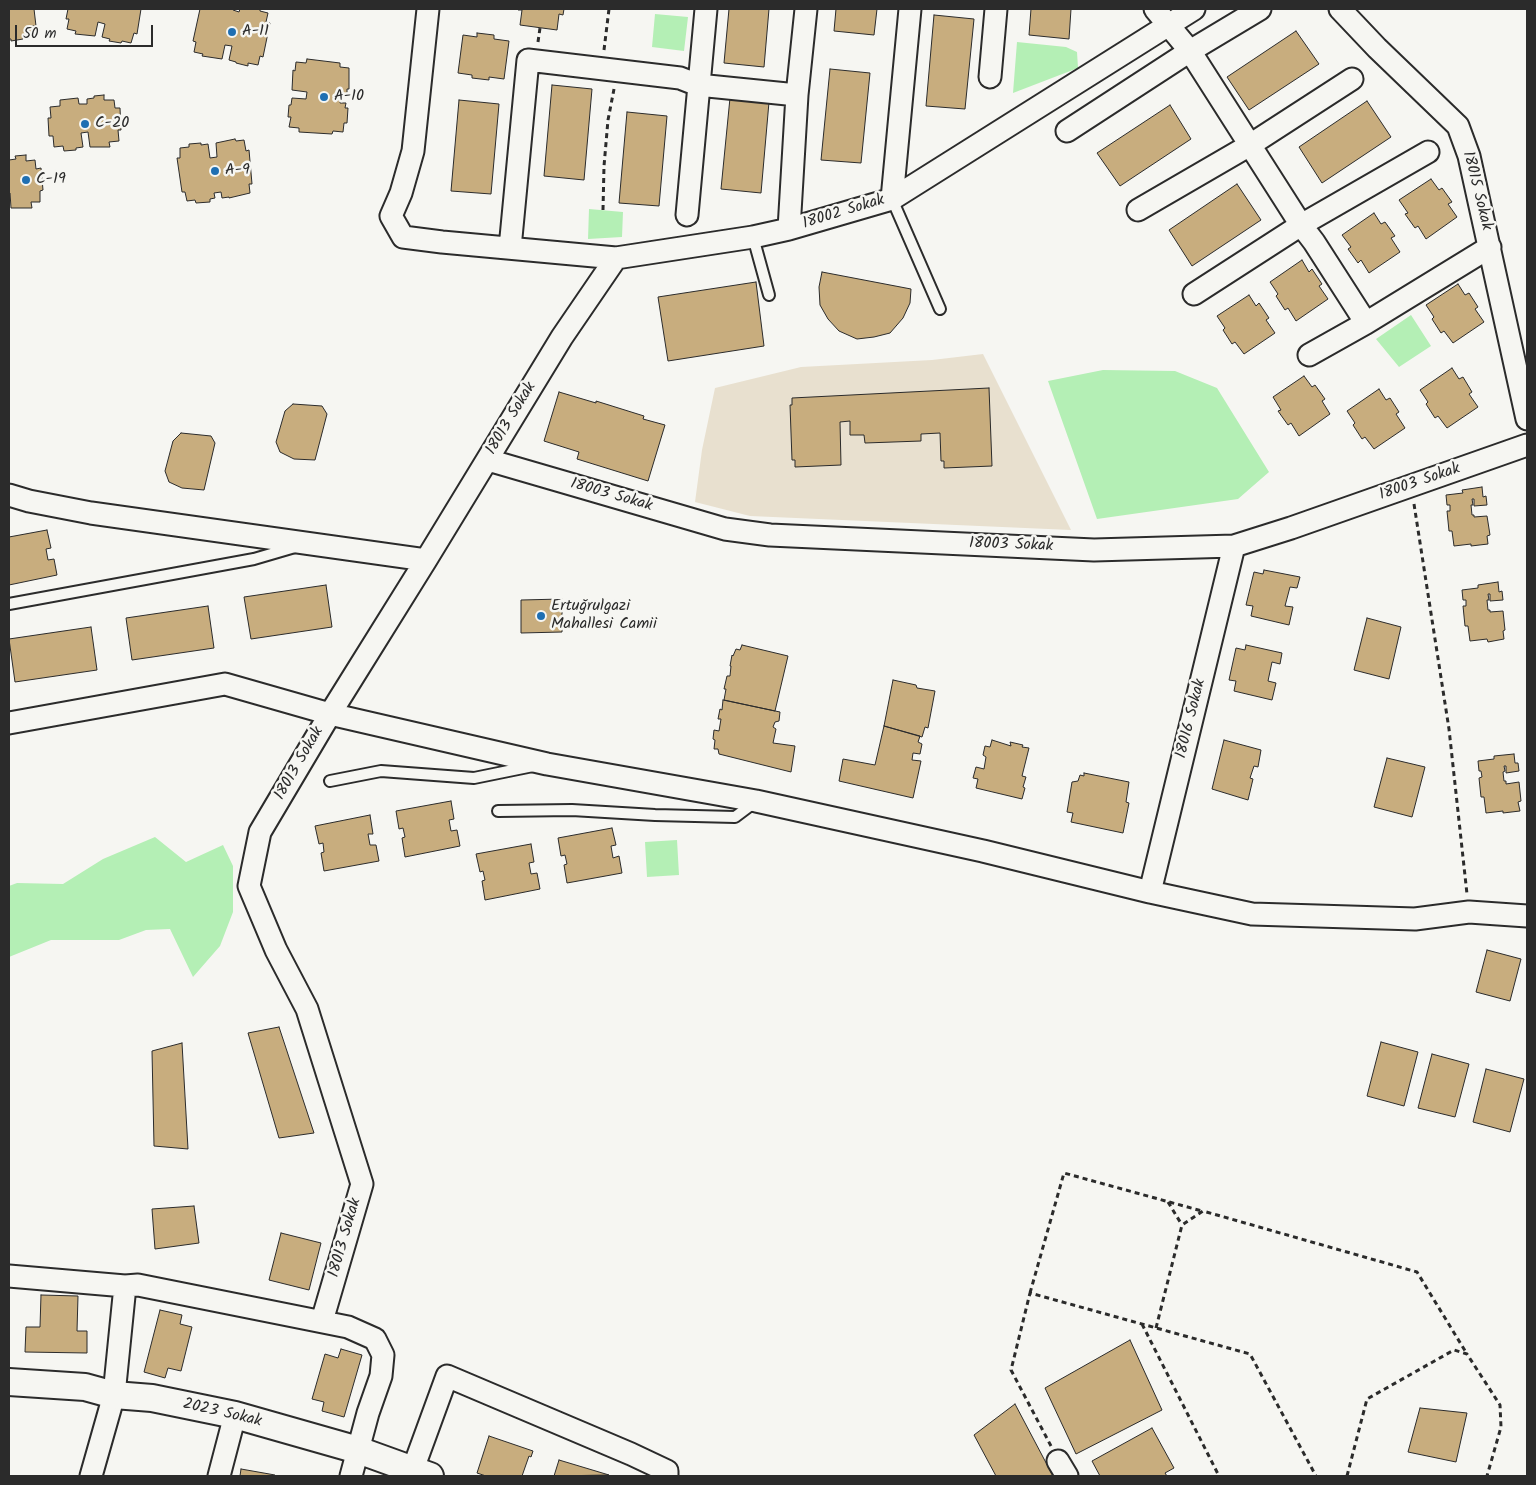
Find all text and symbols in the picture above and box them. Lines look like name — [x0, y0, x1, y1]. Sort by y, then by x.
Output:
scale bar — [18, 15, 155, 47]
text: 50 m — [23, 22, 57, 46]
place label: A-11 — [242, 22, 269, 42]
marker: A-11 — [226, 26, 238, 38]
place label: A-10 — [334, 87, 364, 107]
marker: A-10 — [318, 91, 330, 103]
place label: C-20 — [95, 114, 129, 134]
marker: C-20 — [79, 118, 91, 130]
street label: 18015 Sokak — [1457, 149, 1495, 233]
place label: A-9 — [225, 161, 250, 181]
marker: A-9 — [209, 165, 221, 177]
place label: C-19 — [36, 170, 66, 190]
marker: C-19 — [20, 174, 32, 186]
street label: 18002 Sokak — [801, 191, 887, 235]
street label: 18013 Sokak — [483, 379, 541, 459]
street label: 18003 Sokak — [1377, 460, 1463, 506]
street label: 18003 Sokak — [568, 475, 654, 517]
street label: 18003 Sokak — [968, 535, 1054, 557]
place label: Ertuğrulgazi Mahallesi Camii — [551, 597, 657, 635]
marker: Ertuğrulgazi Mahallesi Camii — [535, 610, 547, 622]
street label: 18016 Sokak — [1173, 677, 1211, 761]
street label: 18013 Sokak — [271, 724, 329, 804]
street label: 18013 Sokak — [326, 1196, 366, 1280]
street label: 2023 Sokak — [181, 1396, 263, 1432]

